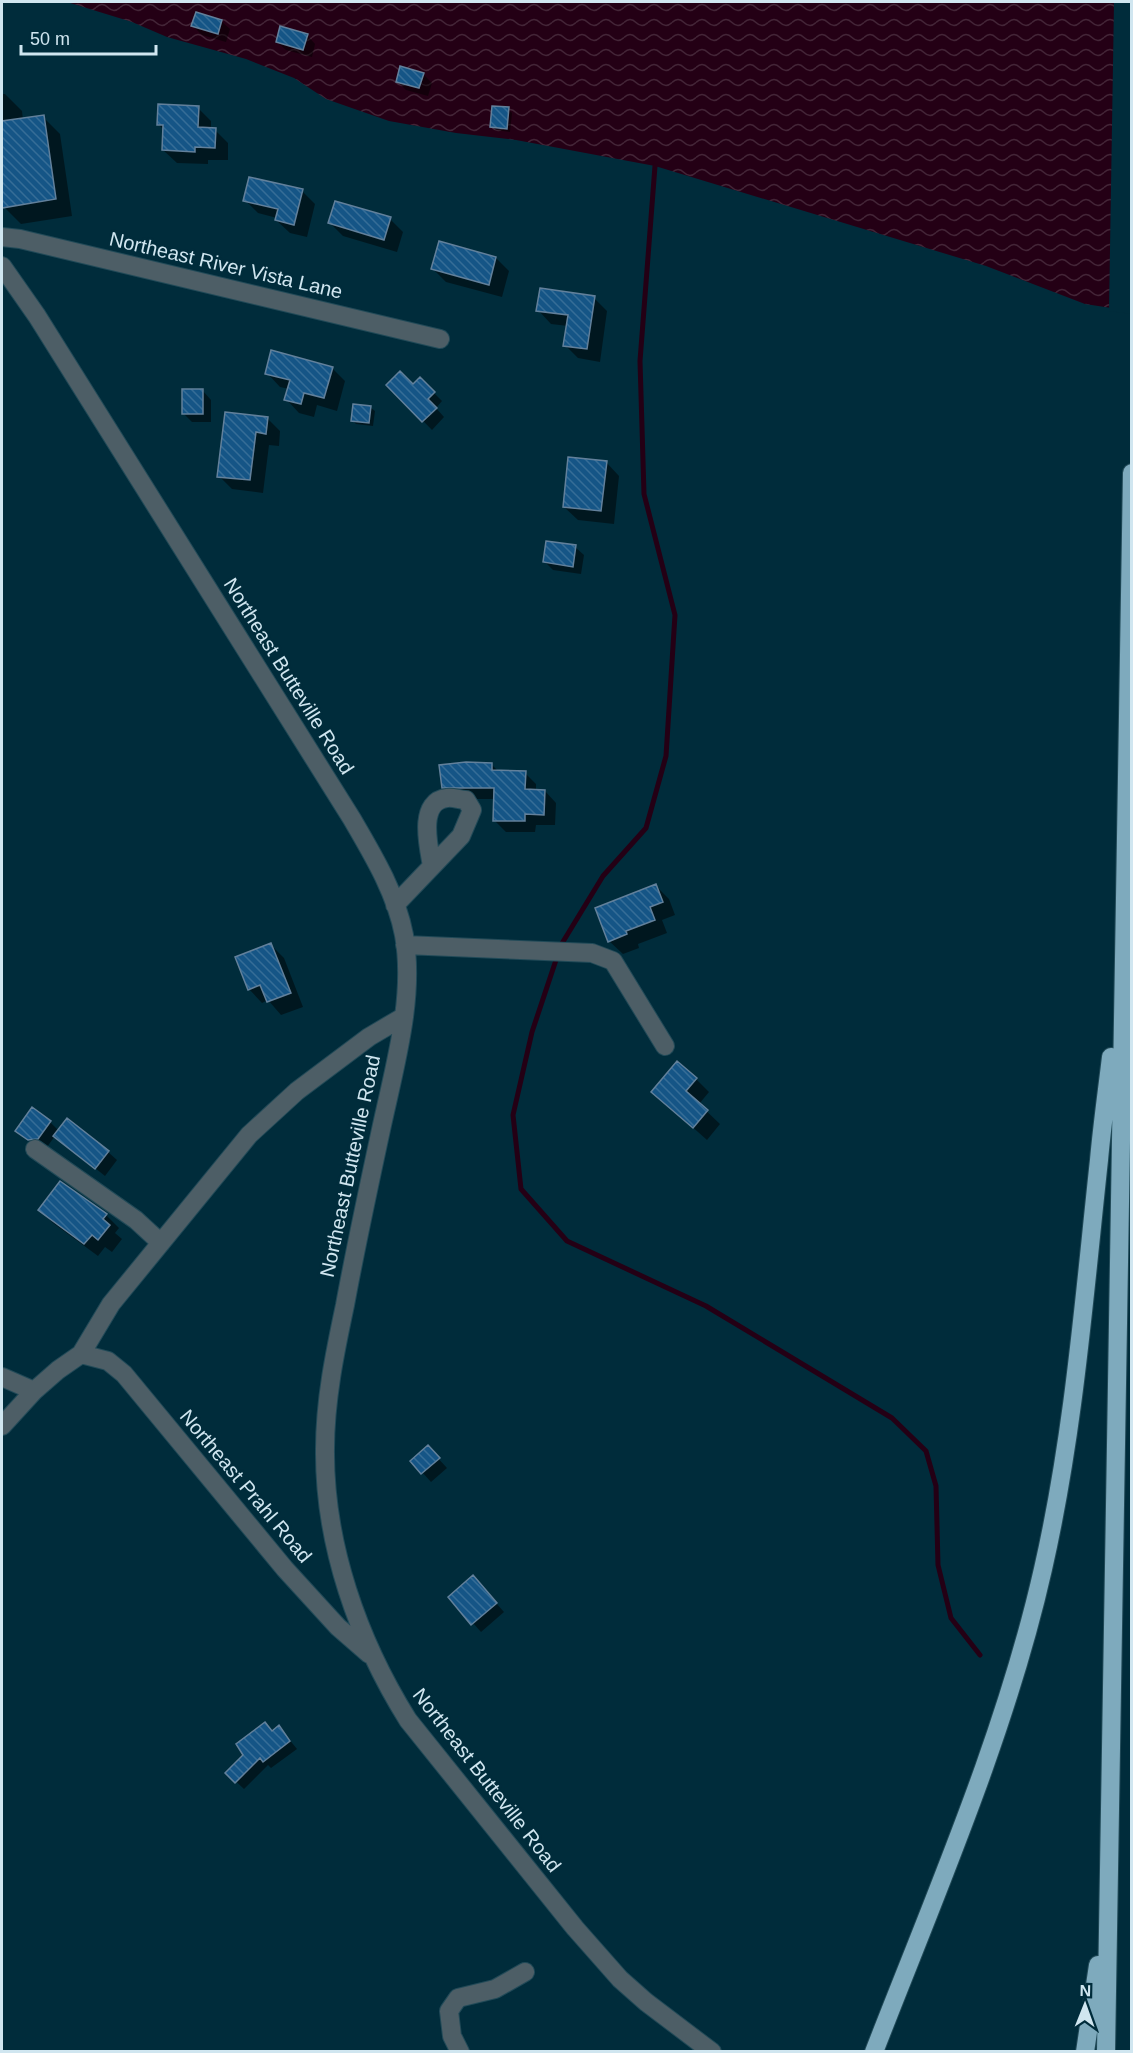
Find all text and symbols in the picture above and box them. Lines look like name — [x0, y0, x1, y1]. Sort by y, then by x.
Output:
scale bar — [21, 18, 156, 56]
text: 50 m — [30, 29, 70, 49]
street label: Northeast River Vista Lane — [107, 227, 345, 303]
street label: Northeast Butteville Road — [220, 574, 358, 778]
street label: Northeast Butteville Road — [316, 1053, 384, 1279]
street label: Northeast Prahl Road — [176, 1405, 316, 1567]
street label: Northeast Butteville Road — [409, 1684, 565, 1876]
north arrow — [1055, 1975, 1115, 2035]
text: N — [1079, 1982, 1091, 1999]

